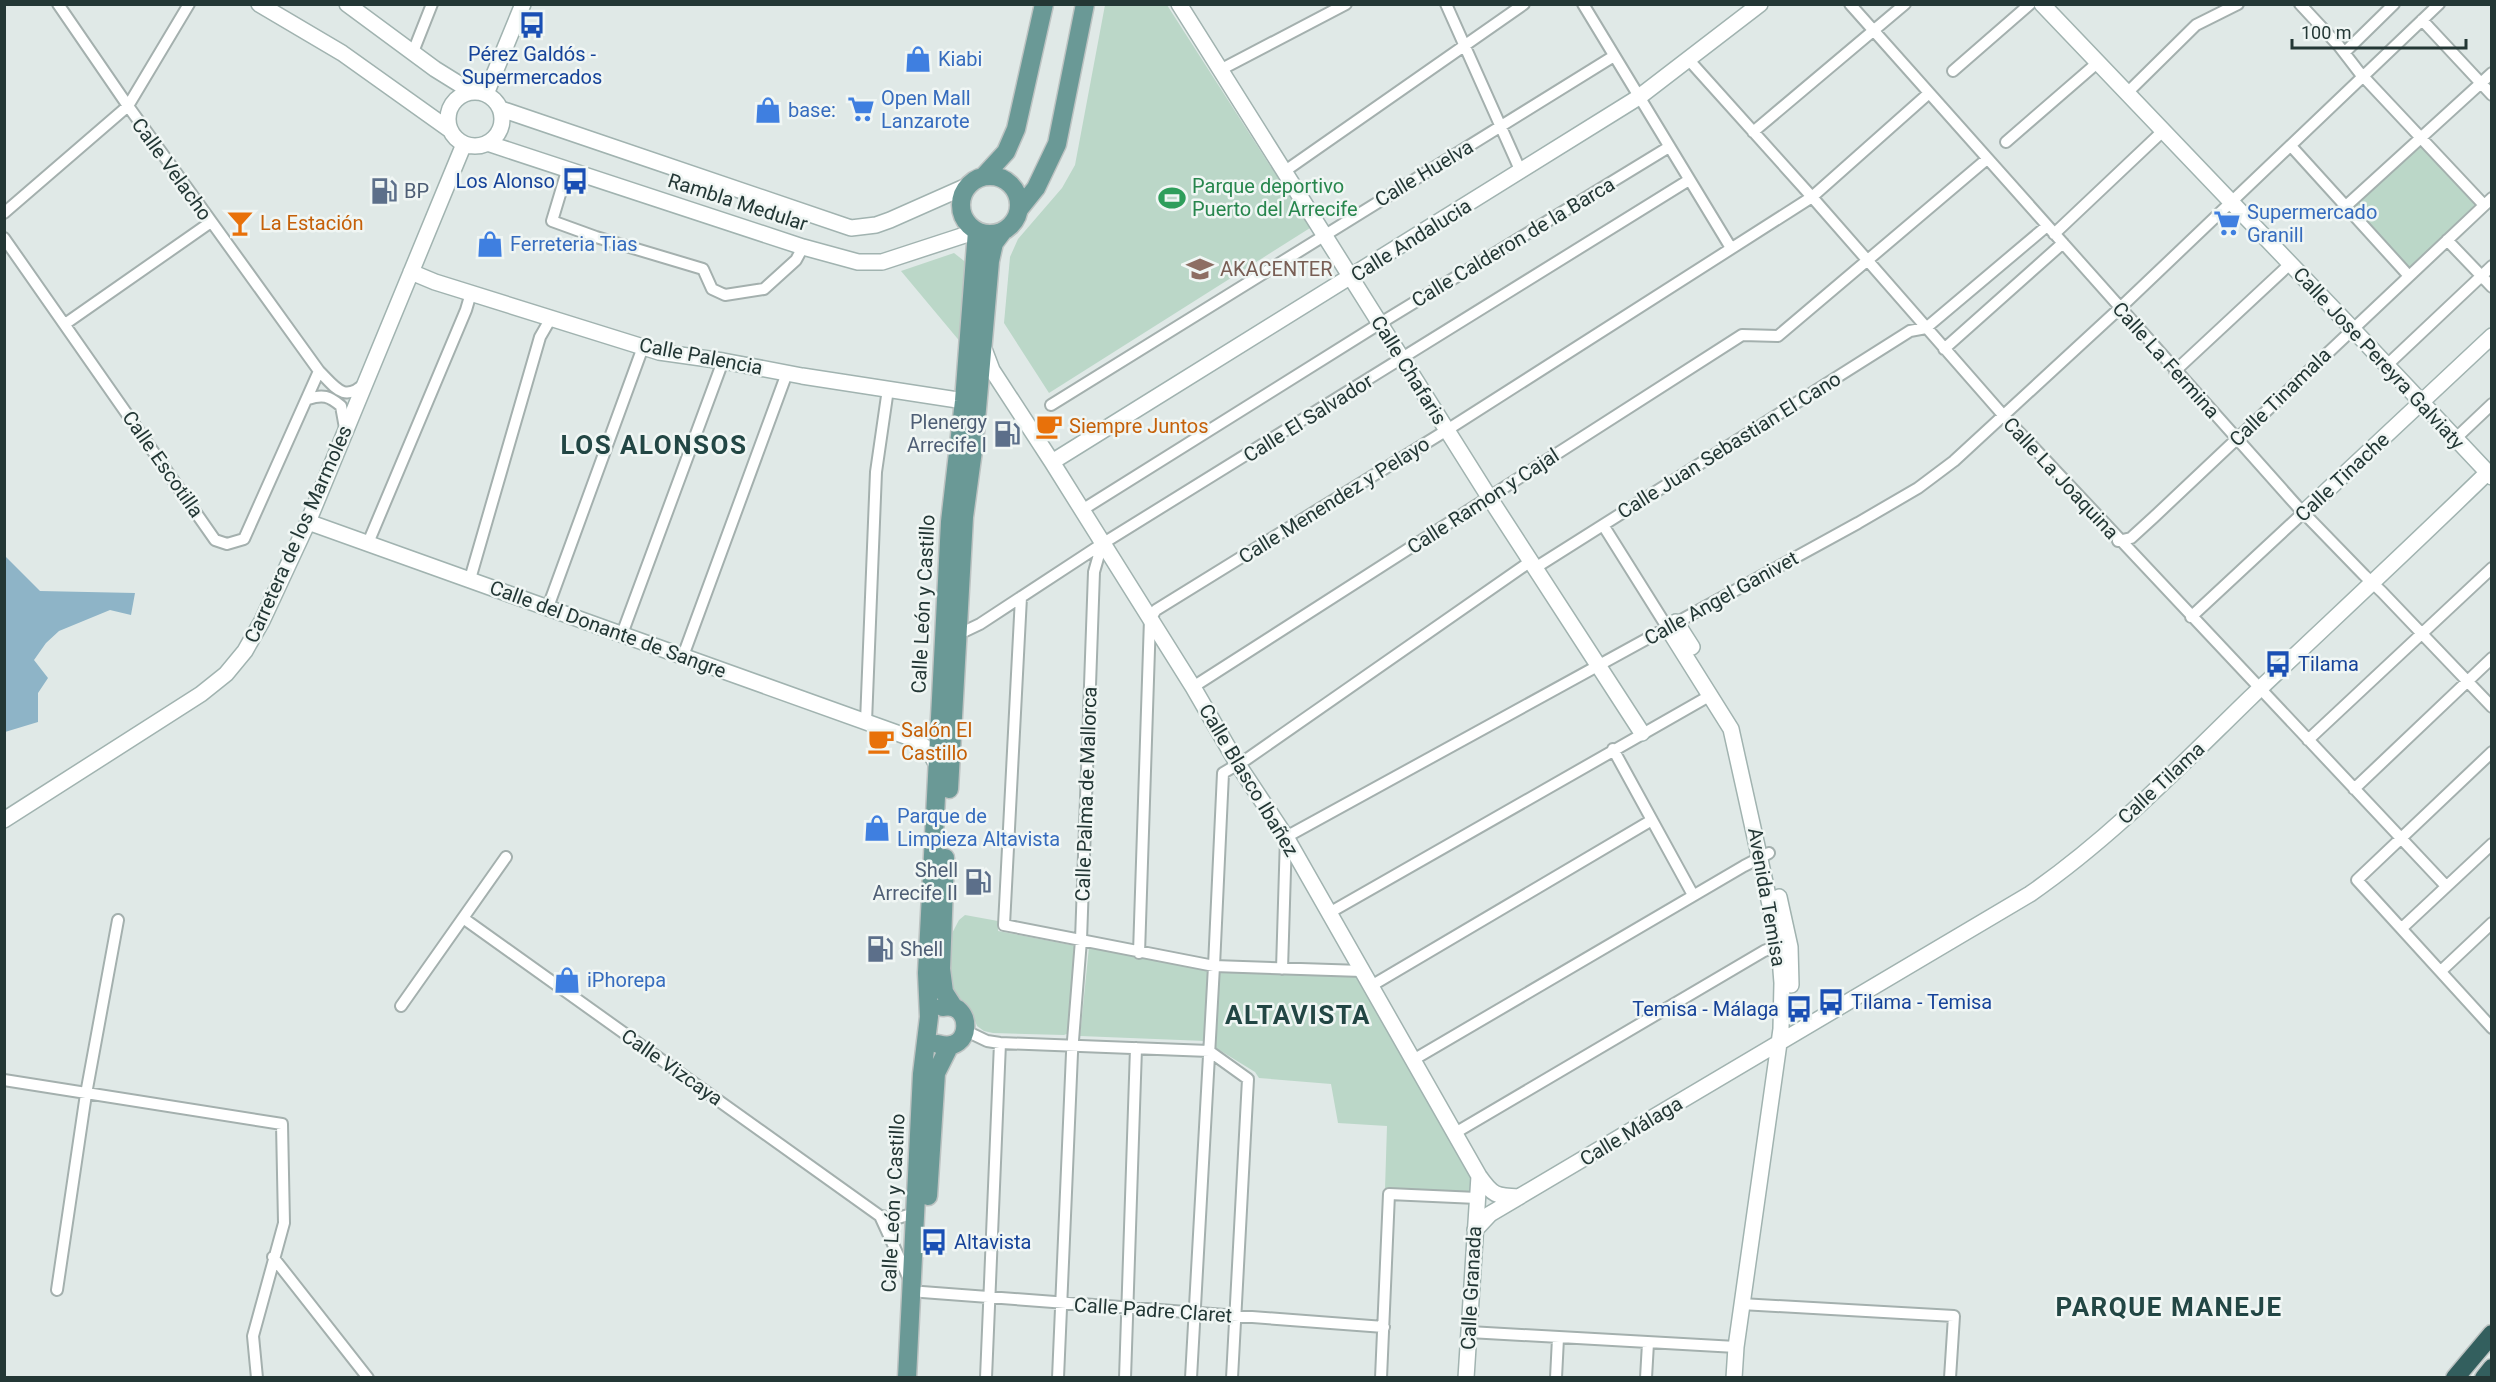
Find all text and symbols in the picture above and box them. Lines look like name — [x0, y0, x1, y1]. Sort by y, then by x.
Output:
bus stop icon: Pérez Galdós - Supermercados — [517, 10, 547, 40]
scale bar — [2292, 12, 2466, 50]
text: 100 m — [2301, 22, 2352, 43]
place label: Pérez Galdós - Supermercados — [462, 42, 602, 89]
shop icon: Kiabi — [903, 44, 933, 74]
place label: Kiabi — [938, 47, 982, 71]
place label: Open Mall Lanzarote — [881, 86, 971, 133]
supermarket icon: Open Mall Lanzarote — [846, 94, 876, 124]
shop icon: base: — [753, 95, 783, 125]
place label: base: — [788, 98, 836, 122]
street label: Calle Velacho — [127, 113, 217, 225]
street label: Calle Huelva — [1371, 134, 1477, 212]
bus stop icon: Los Alonso — [560, 166, 590, 196]
street label: Rambla Medular — [665, 168, 811, 236]
place label: Los Alonso — [455, 169, 555, 193]
street label: Calle Calderon de la Barca — [1407, 172, 1619, 312]
place label: Parque deportivo Puerto del Arrecife — [1192, 174, 1358, 221]
fuel station icon: BP — [369, 176, 399, 206]
place label: BP — [404, 179, 429, 203]
sports icon: Parque deportivo Puerto del Arrecife — [1157, 183, 1187, 213]
street label: Calle Andalucia — [1346, 193, 1476, 287]
place label: Supermercado Granill — [2247, 200, 2377, 247]
bar icon: La Estación — [225, 208, 255, 238]
supermarket icon: Supermercado Granill — [2212, 208, 2242, 238]
place label: La Estación — [260, 211, 364, 235]
shop icon: Ferreteria Tias — [475, 229, 505, 259]
place label: Ferreteria Tias — [510, 232, 638, 256]
school or university icon: AKACENTER — [1185, 254, 1215, 284]
place label: AKACENTER — [1220, 257, 1333, 281]
street label: Calle Jose Pereyra Galviaty — [2288, 262, 2470, 454]
street label: Calle La Fermina — [2107, 297, 2225, 423]
street label: Calle Chafaris — [1366, 311, 1452, 429]
street label: Calle Palencia — [637, 332, 765, 380]
street label: Calle Tinamala — [2224, 343, 2336, 451]
street label: Calle Juan Sebastian El Cano — [1613, 366, 1845, 524]
street label: Calle El Salvador — [1239, 369, 1377, 467]
street label: Calle Escotilla — [117, 406, 209, 522]
place label: Plenergy Arrecife I — [907, 410, 988, 457]
cafe icon: Siempre Juntos — [1034, 411, 1064, 441]
street label: Calle La Joaquina — [1998, 412, 2124, 544]
place label: Siempre Juntos — [1069, 414, 1208, 438]
fuel station icon: Plenergy Arrecife I — [992, 419, 1022, 449]
street label: Carretera de los Marmoles — [239, 422, 357, 646]
street label: Calle Tinache — [2290, 427, 2394, 527]
district label: LOS ALONSOS — [560, 430, 748, 460]
street label: Calle Menendez y Pelayo — [1234, 431, 1434, 569]
street label: Calle Ramon y Cajal — [1403, 443, 1563, 559]
street label: Calle León y Castillo — [906, 514, 940, 694]
street label: Calle Angel Ganivet — [1640, 546, 1802, 650]
street label: Calle del Donante de Sangre — [487, 575, 729, 683]
bus stop icon: Tilama — [2263, 649, 2293, 679]
place label: Tilama — [2298, 652, 2359, 676]
street label: Calle Palma de Mallorca — [1070, 686, 1102, 902]
street label: Calle Blasco Ibañez — [1194, 699, 1304, 861]
place label: Salón El Castillo — [901, 718, 972, 765]
cafe icon: Salón El Castillo — [866, 726, 896, 756]
street label: Calle Tilama — [2113, 737, 2209, 829]
place label: Parque de Limpieza Altavista — [897, 804, 1060, 851]
shop icon: Parque de Limpieza Altavista — [862, 813, 892, 843]
street label: Avenida Temisa — [1743, 826, 1791, 968]
place label: Shell Arrecife II — [872, 858, 958, 905]
fuel station icon: Shell Arrecife II — [963, 867, 993, 897]
fuel station icon: Shell — [865, 934, 895, 964]
place label: Shell — [900, 937, 943, 961]
shop icon: iPhorepa — [552, 965, 582, 995]
place label: iPhorepa — [587, 968, 666, 992]
bus stop icon: Tilama - Temisa — [1816, 987, 1846, 1017]
place label: Tilama - Temisa — [1851, 990, 1992, 1014]
bus stop icon: Temisa - Málaga — [1784, 994, 1814, 1024]
place label: Temisa - Málaga — [1632, 997, 1779, 1021]
district label: ALTAVISTA — [1225, 1000, 1371, 1030]
street label: Calle Vizcaya — [617, 1023, 727, 1111]
street label: Calle Málaga — [1575, 1091, 1687, 1171]
street label: Calle León y Castillo — [876, 1113, 910, 1293]
street label: Calle Granada — [1456, 1225, 1486, 1351]
bus stop icon: Altavista — [919, 1227, 949, 1257]
place label: Altavista — [954, 1230, 1031, 1254]
district label: PARQUE MANEJE — [2055, 1292, 2283, 1322]
street label: Calle Padre Claret — [1073, 1293, 1233, 1327]

